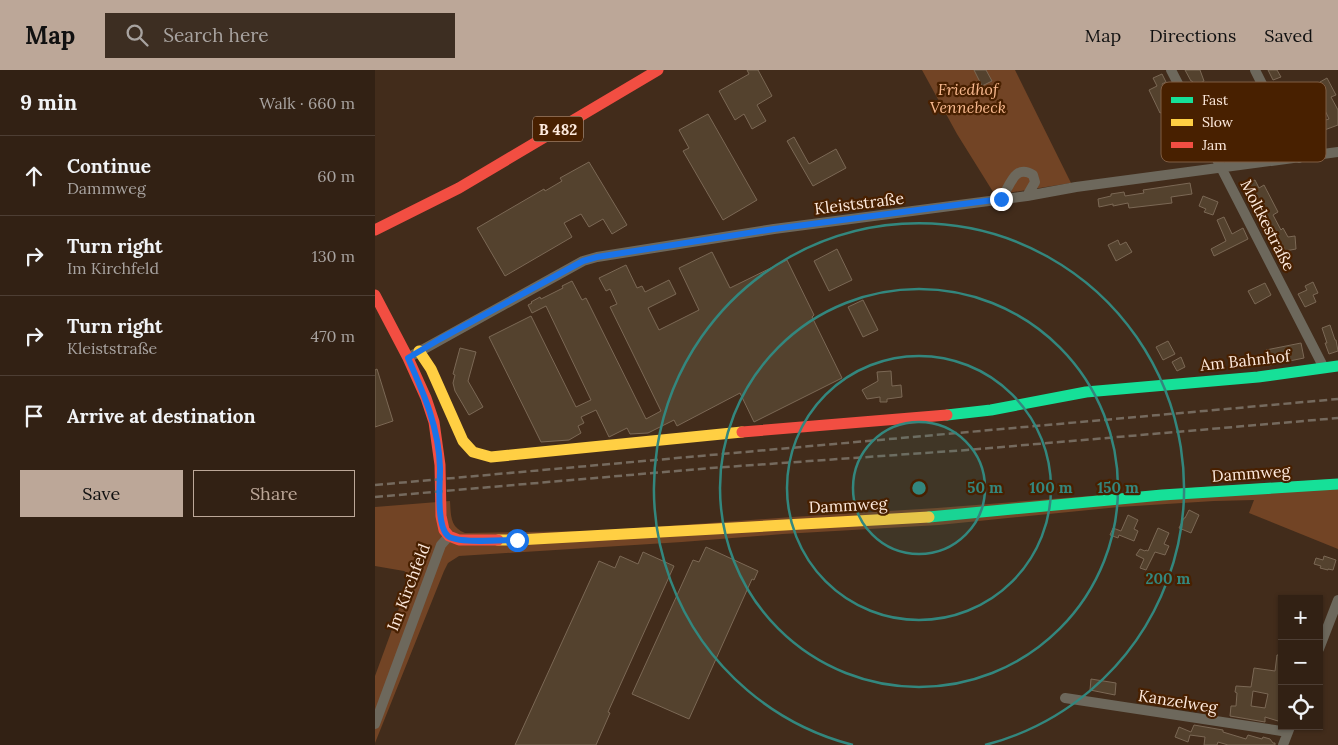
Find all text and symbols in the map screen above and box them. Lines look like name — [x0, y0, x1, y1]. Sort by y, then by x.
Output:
search box — [105, 13, 455, 58]
text: Map — [25, 20, 75, 51]
icon: search — [123, 21, 151, 49]
text: Search here — [163, 23, 269, 47]
text: Map — [1085, 24, 1121, 47]
text: Directions — [1149, 24, 1236, 47]
text: Saved — [1264, 24, 1313, 47]
park label: Friedhof Vennebeck — [930, 79, 1006, 117]
legend — [1161, 82, 1326, 162]
text: 9 min — [20, 89, 77, 116]
text: Fast — [1202, 91, 1229, 109]
text: Walk · 660 m — [259, 93, 355, 113]
text: Slow — [1202, 113, 1234, 131]
road number: B 482 — [533, 116, 583, 142]
text: Jam — [1201, 136, 1227, 154]
text: Continue — [67, 154, 151, 178]
icon: ahead — [20, 162, 48, 190]
text: 60 m — [317, 166, 355, 186]
street label: Moltkestraße — [1236, 176, 1300, 274]
text: Dammweg — [67, 178, 146, 198]
street label: Kleiststraße — [813, 188, 905, 218]
route end — [990, 188, 1013, 211]
text: Turn right — [67, 234, 163, 258]
icon: right — [20, 242, 48, 270]
text: 130 m — [312, 246, 355, 266]
text: Im Kirchfeld — [67, 258, 159, 278]
text: Turn right — [67, 314, 163, 338]
icon: right — [20, 322, 48, 350]
text: 470 m — [311, 326, 355, 346]
text: Kleiststraße — [67, 338, 157, 358]
street label: Am Bahnhof — [1198, 345, 1293, 375]
icon: arrive — [20, 402, 48, 430]
text: Arrive at destination — [67, 404, 256, 428]
street label: Dammweg — [1211, 460, 1292, 486]
button: Save — [20, 470, 183, 517]
button: Share — [193, 470, 355, 517]
text: 50 m — [967, 478, 1003, 497]
text: 100 m — [1030, 478, 1073, 497]
text: 150 m — [1097, 478, 1139, 497]
centre of rings — [910, 479, 928, 497]
street label: Dammweg — [808, 493, 889, 517]
route start — [506, 529, 529, 552]
street label: Im Kirchfeld — [382, 540, 434, 634]
text: 200 m — [1146, 569, 1191, 588]
map controls — [1278, 595, 1323, 730]
button: + — [1278, 595, 1323, 640]
button: − — [1278, 640, 1323, 685]
street label: Kanzelweg — [1137, 685, 1220, 717]
button: locate — [1278, 685, 1323, 730]

